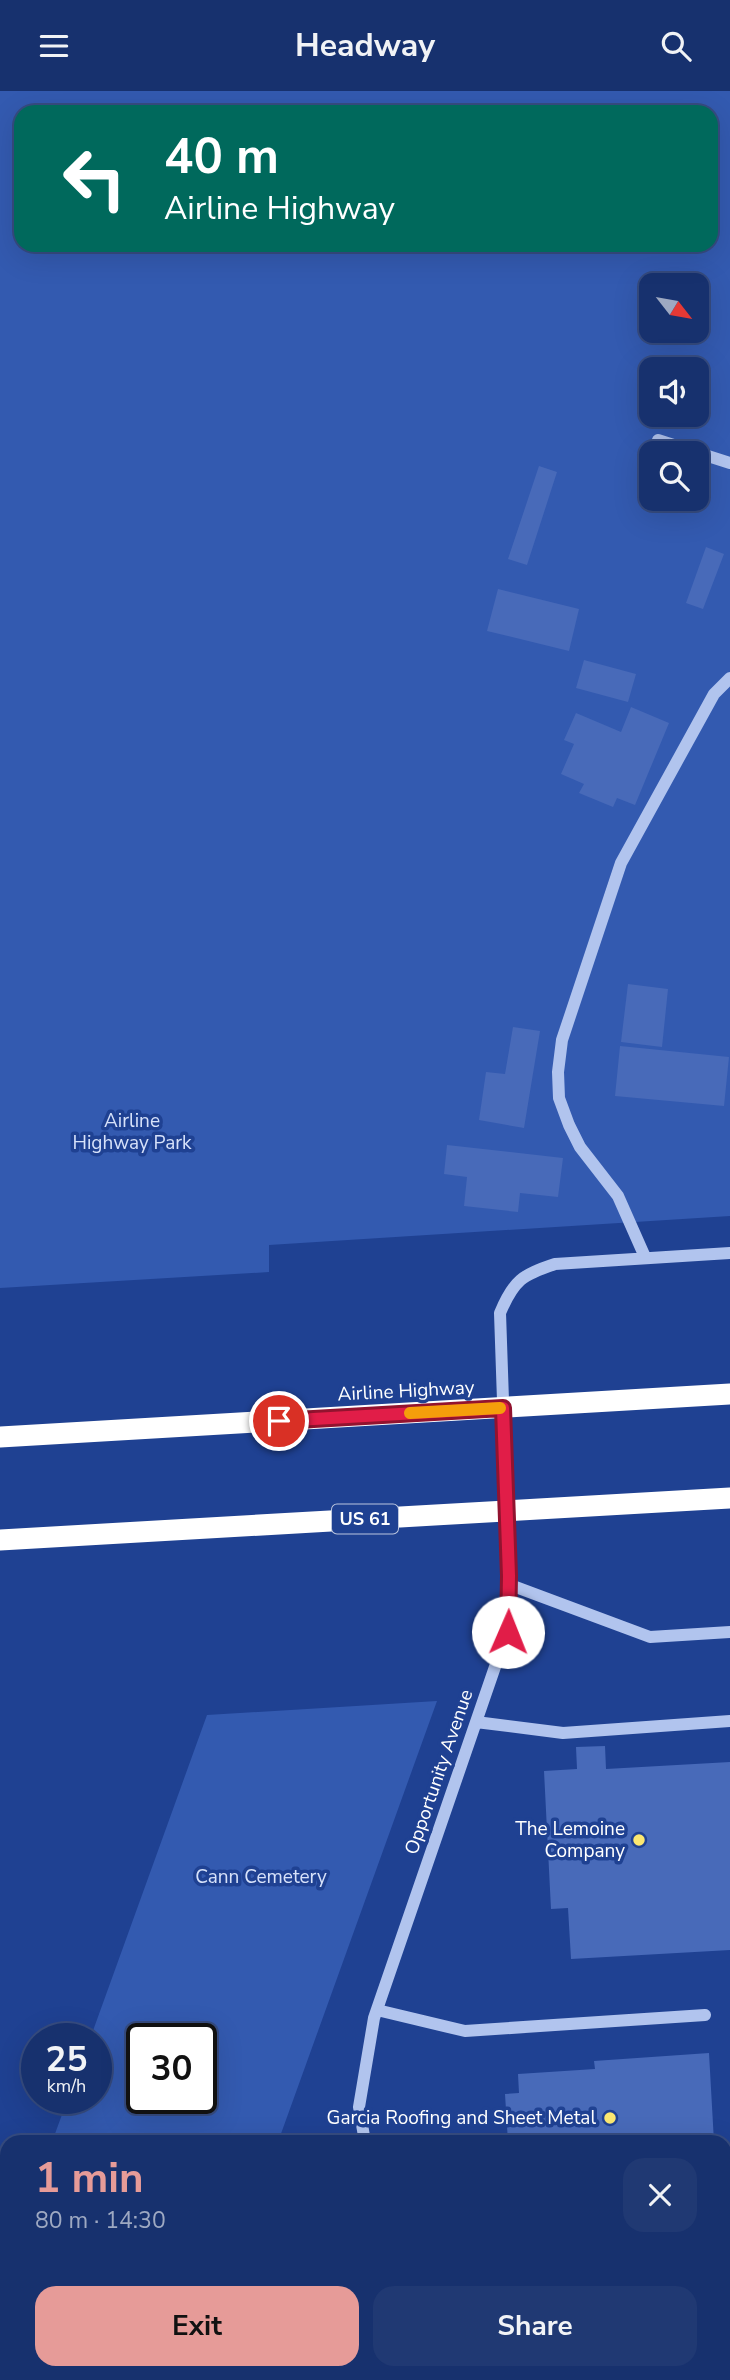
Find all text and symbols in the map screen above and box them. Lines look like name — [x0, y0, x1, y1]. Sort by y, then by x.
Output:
text: Headway — [295, 24, 435, 67]
icon: menu — [35, 27, 73, 65]
icon: search — [657, 27, 695, 65]
text: 40 m — [164, 123, 279, 190]
icon: left — [49, 133, 140, 224]
text: Airline Highway — [164, 187, 395, 230]
north arrow — [639, 273, 709, 343]
map controls — [639, 273, 709, 511]
button: sound — [639, 357, 709, 427]
button: search — [639, 441, 709, 511]
park label: Airline Highway Park — [72, 1108, 192, 1156]
street label: Airline Highway — [337, 1374, 475, 1408]
pin — [249, 1391, 309, 1451]
icon: arrive — [260, 1402, 298, 1440]
road number: US 61 — [332, 1505, 398, 1533]
position arrow — [471, 1595, 545, 1669]
street label: Opportunity Avenue — [399, 1686, 479, 1858]
place label: The Lemoine Company — [515, 1816, 625, 1864]
marker: The Lemoine Company — [631, 1832, 647, 1848]
park label: Cann Cemetery — [195, 1864, 327, 1890]
speed limit sign: 30 — [126, 2023, 217, 2114]
text: 25 — [45, 2036, 88, 2083]
text: km/h — [47, 2074, 86, 2098]
place label: Garcia Roofing and Sheet Metal — [327, 2105, 596, 2131]
marker: Garcia Roofing and Sheet Metal — [602, 2110, 618, 2126]
text: 1 min — [35, 2150, 144, 2207]
button: close — [623, 2158, 697, 2232]
text: 80 m · 14:30 — [35, 2205, 166, 2236]
button: Exit — [35, 2286, 359, 2366]
button: Share — [373, 2286, 697, 2366]

